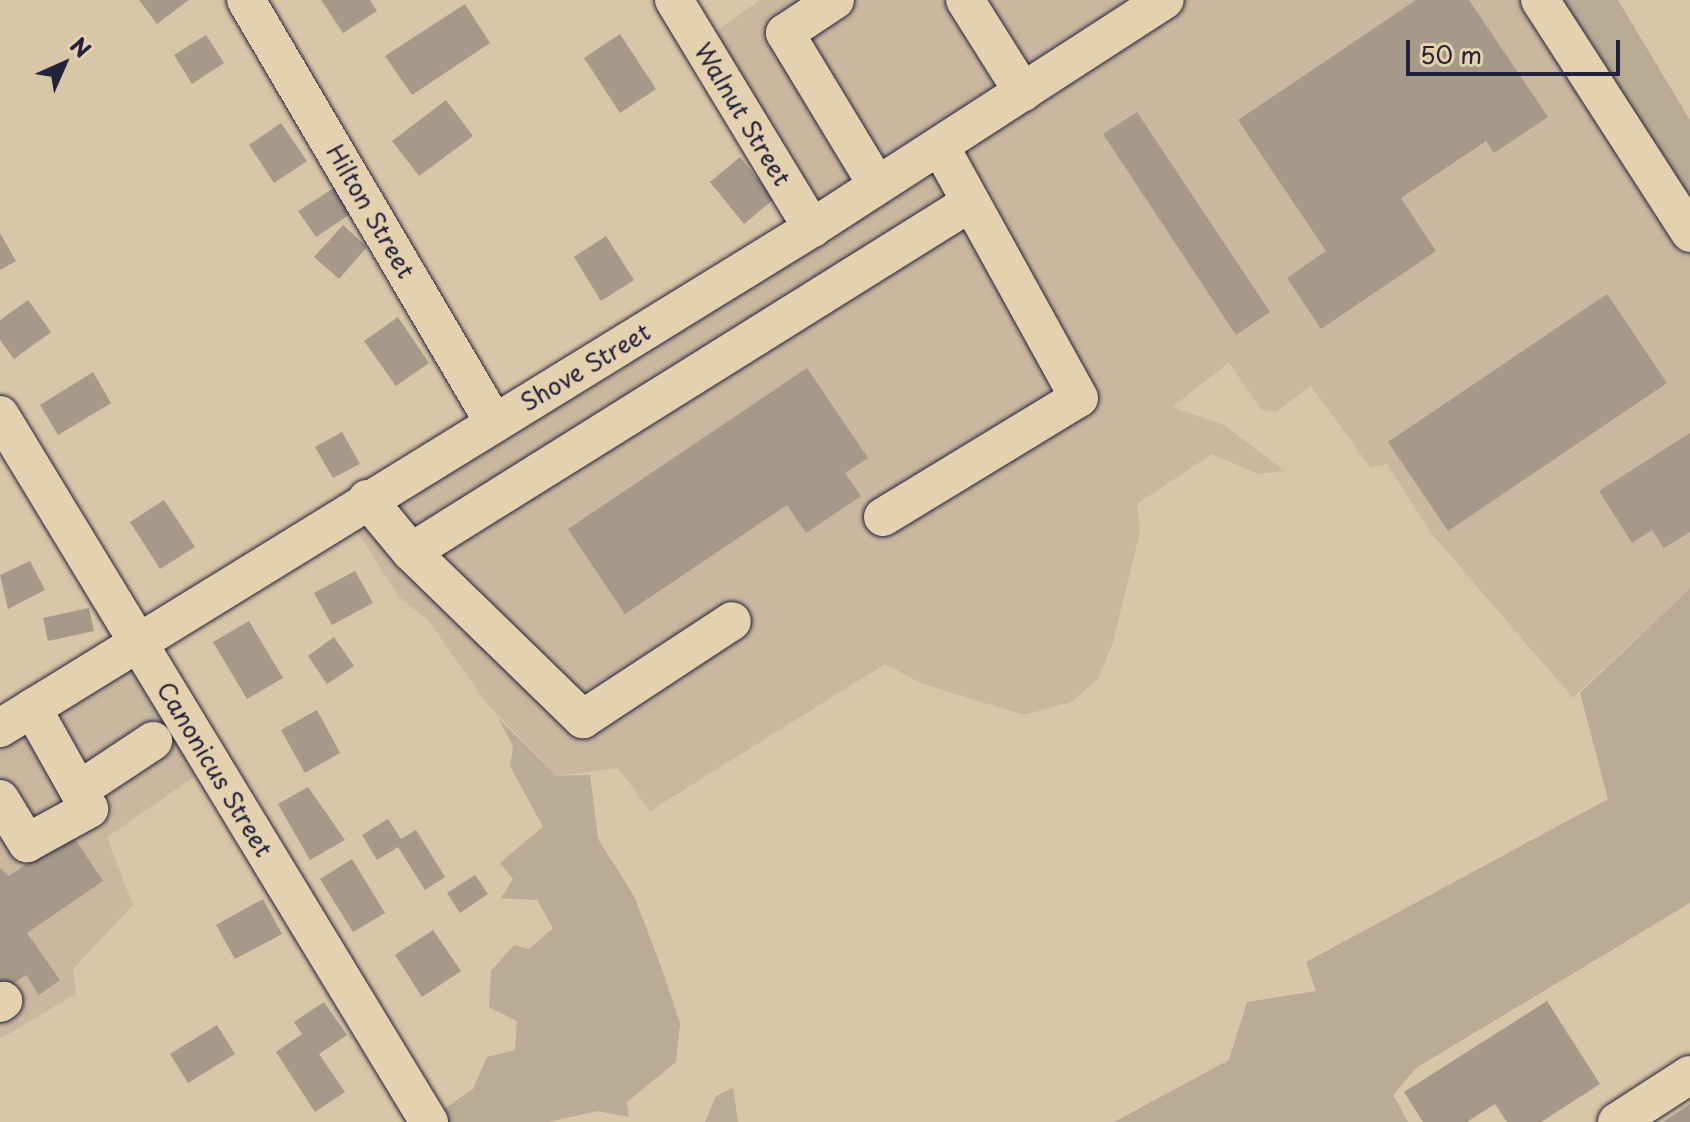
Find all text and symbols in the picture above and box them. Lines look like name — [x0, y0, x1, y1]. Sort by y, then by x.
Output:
north arrow — [24, 24, 104, 104]
scale bar — [1410, 24, 1624, 74]
text: N — [63, 29, 99, 65]
text: 50 m — [1420, 36, 1482, 72]
street label: Walnut Street — [689, 38, 797, 190]
street label: Hilton Street — [321, 139, 421, 283]
street label: Shove Street — [515, 317, 655, 417]
street label: Canonicus Street — [151, 676, 279, 862]

